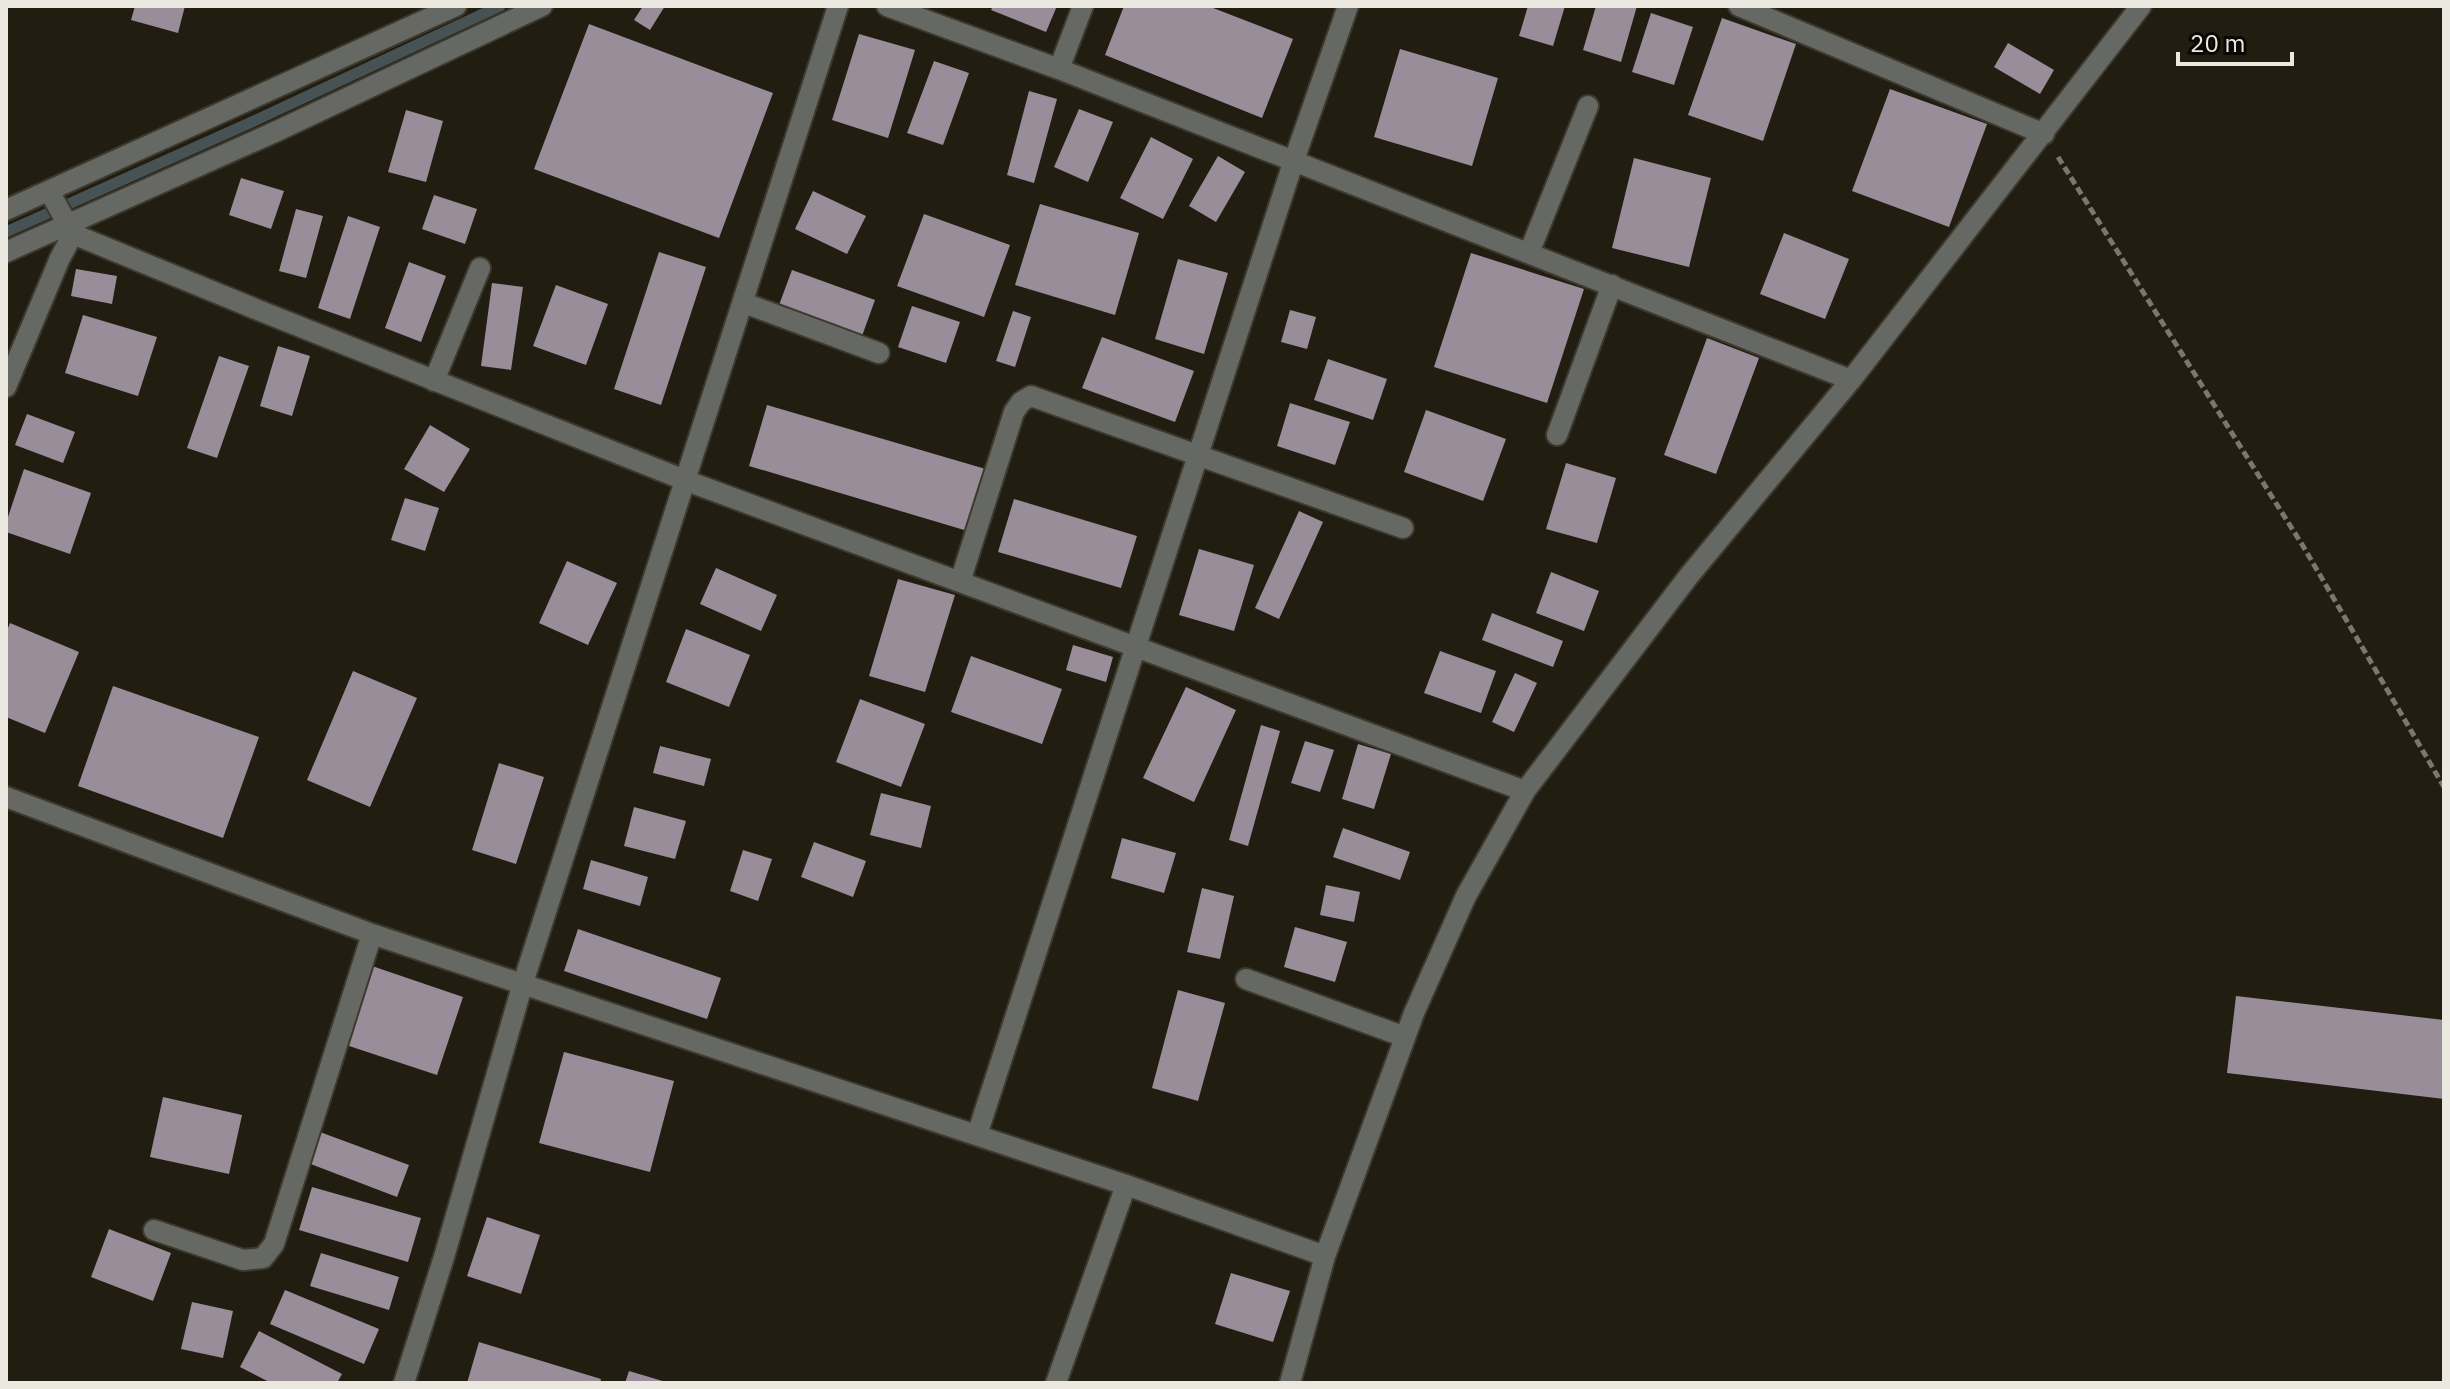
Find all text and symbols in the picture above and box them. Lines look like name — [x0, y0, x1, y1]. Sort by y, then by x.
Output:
scale bar — [2178, 16, 2292, 66]
text: 20 m — [2190, 27, 2245, 59]

